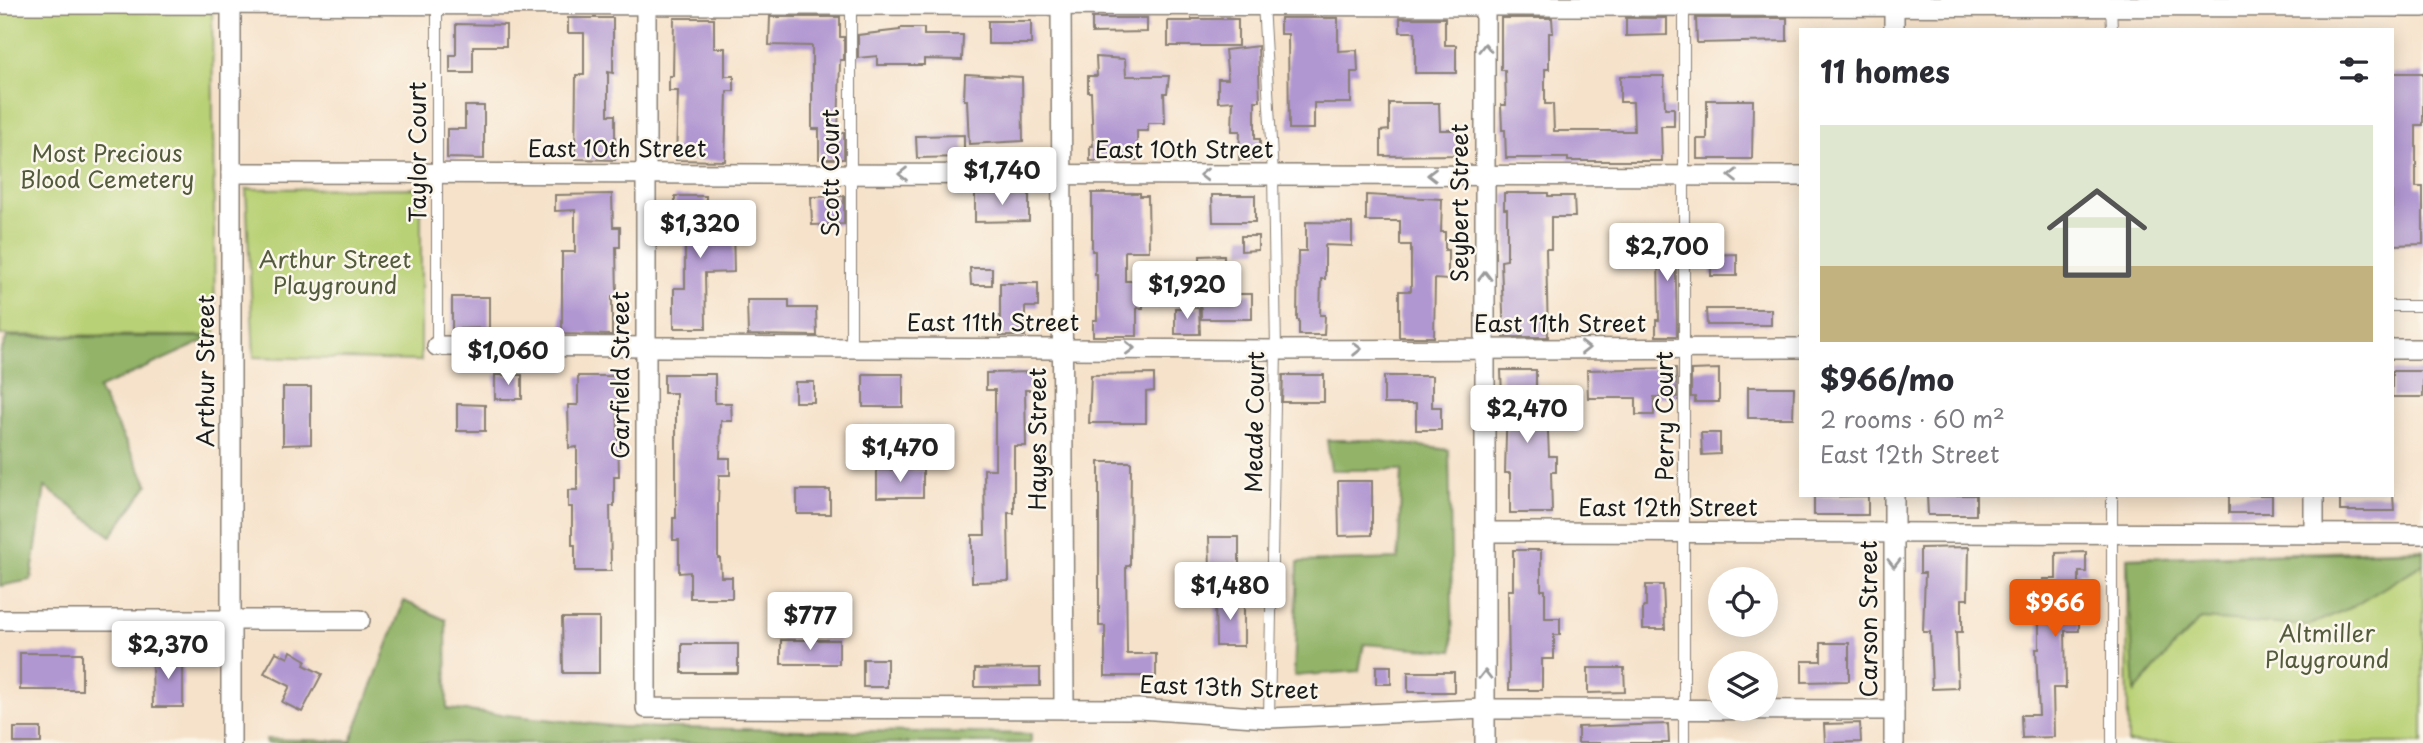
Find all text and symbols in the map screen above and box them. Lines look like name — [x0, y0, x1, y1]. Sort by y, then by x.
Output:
one-way arrow — [1477, 43, 1493, 53]
text: 11 homes — [1820, 48, 1950, 93]
icon: filters — [2335, 51, 2373, 89]
street label: Taylor Court — [399, 82, 434, 222]
street label: Scott Court — [812, 109, 847, 237]
street label: Seybert Street — [1441, 123, 1476, 283]
street label: East 10th Street — [528, 130, 706, 165]
street label: East 10th Street — [1095, 131, 1273, 166]
park label: Most Precious Blood Cemetery — [20, 135, 194, 196]
pin: $1,740 — [945, 148, 1059, 207]
text: $1,740 — [963, 152, 1041, 187]
one-way arrow — [897, 166, 908, 182]
one-way arrow — [1198, 167, 1209, 183]
one-way arrow — [1426, 167, 1436, 183]
one-way arrow — [1727, 168, 1737, 184]
icon: home — [2034, 170, 2160, 296]
pin: $1,320 — [643, 201, 757, 260]
text: $1,320 — [660, 205, 740, 240]
pin: $2,700 — [1610, 224, 1724, 283]
text: $2,700 — [1625, 228, 1709, 263]
park label: Arthur Street Playground — [259, 241, 411, 302]
pin: $1,920 — [1130, 262, 1244, 321]
text: $1,920 — [1148, 266, 1226, 301]
one-way arrow — [1477, 270, 1493, 281]
street label: Garfield Street — [602, 291, 637, 459]
street label: Arthur Street — [187, 295, 222, 447]
street label: East 11th Street — [907, 304, 1079, 339]
street label: East 11th Street — [1474, 305, 1646, 340]
pin: $1,060 — [451, 328, 565, 387]
text: $1,060 — [467, 332, 549, 367]
one-way arrow — [1125, 340, 1135, 356]
one-way arrow — [1580, 340, 1590, 356]
one-way arrow — [1352, 341, 1363, 357]
street label: Meade Court — [1235, 351, 1272, 493]
street label: Perry Court — [1646, 351, 1681, 481]
text: $966/mo — [1820, 356, 1954, 401]
street label: Hayes Street — [1019, 368, 1054, 510]
pin: $2,470 — [1470, 386, 1584, 445]
text: $2,470 — [1486, 390, 1568, 425]
text: 2 rooms · 60 m² — [1820, 401, 2005, 436]
pin: $1,470 — [843, 424, 957, 484]
text: $1,470 — [862, 429, 938, 464]
text: East 12th Street — [1820, 436, 1999, 471]
street label: East 12th Street — [1578, 489, 1758, 524]
street label: Carson Street — [1850, 540, 1885, 698]
one-way arrow — [1886, 559, 1902, 569]
pin: $1,480 — [1173, 562, 1287, 622]
text: $1,480 — [1191, 567, 1269, 602]
map controls — [1708, 567, 1778, 721]
button: locate — [1708, 567, 1778, 637]
pin: $966 — [2014, 580, 2096, 639]
text: $966 — [2025, 584, 2085, 619]
pin: $777 — [769, 592, 851, 652]
text: $777 — [783, 597, 837, 632]
park label: Altmiller Playground — [2265, 615, 2389, 676]
pin: $2,370 — [111, 622, 225, 681]
text: $2,370 — [128, 626, 208, 661]
button: layers — [1708, 651, 1778, 721]
street label: East 13th Street — [1139, 666, 1319, 707]
one-way arrow — [1477, 669, 1493, 680]

